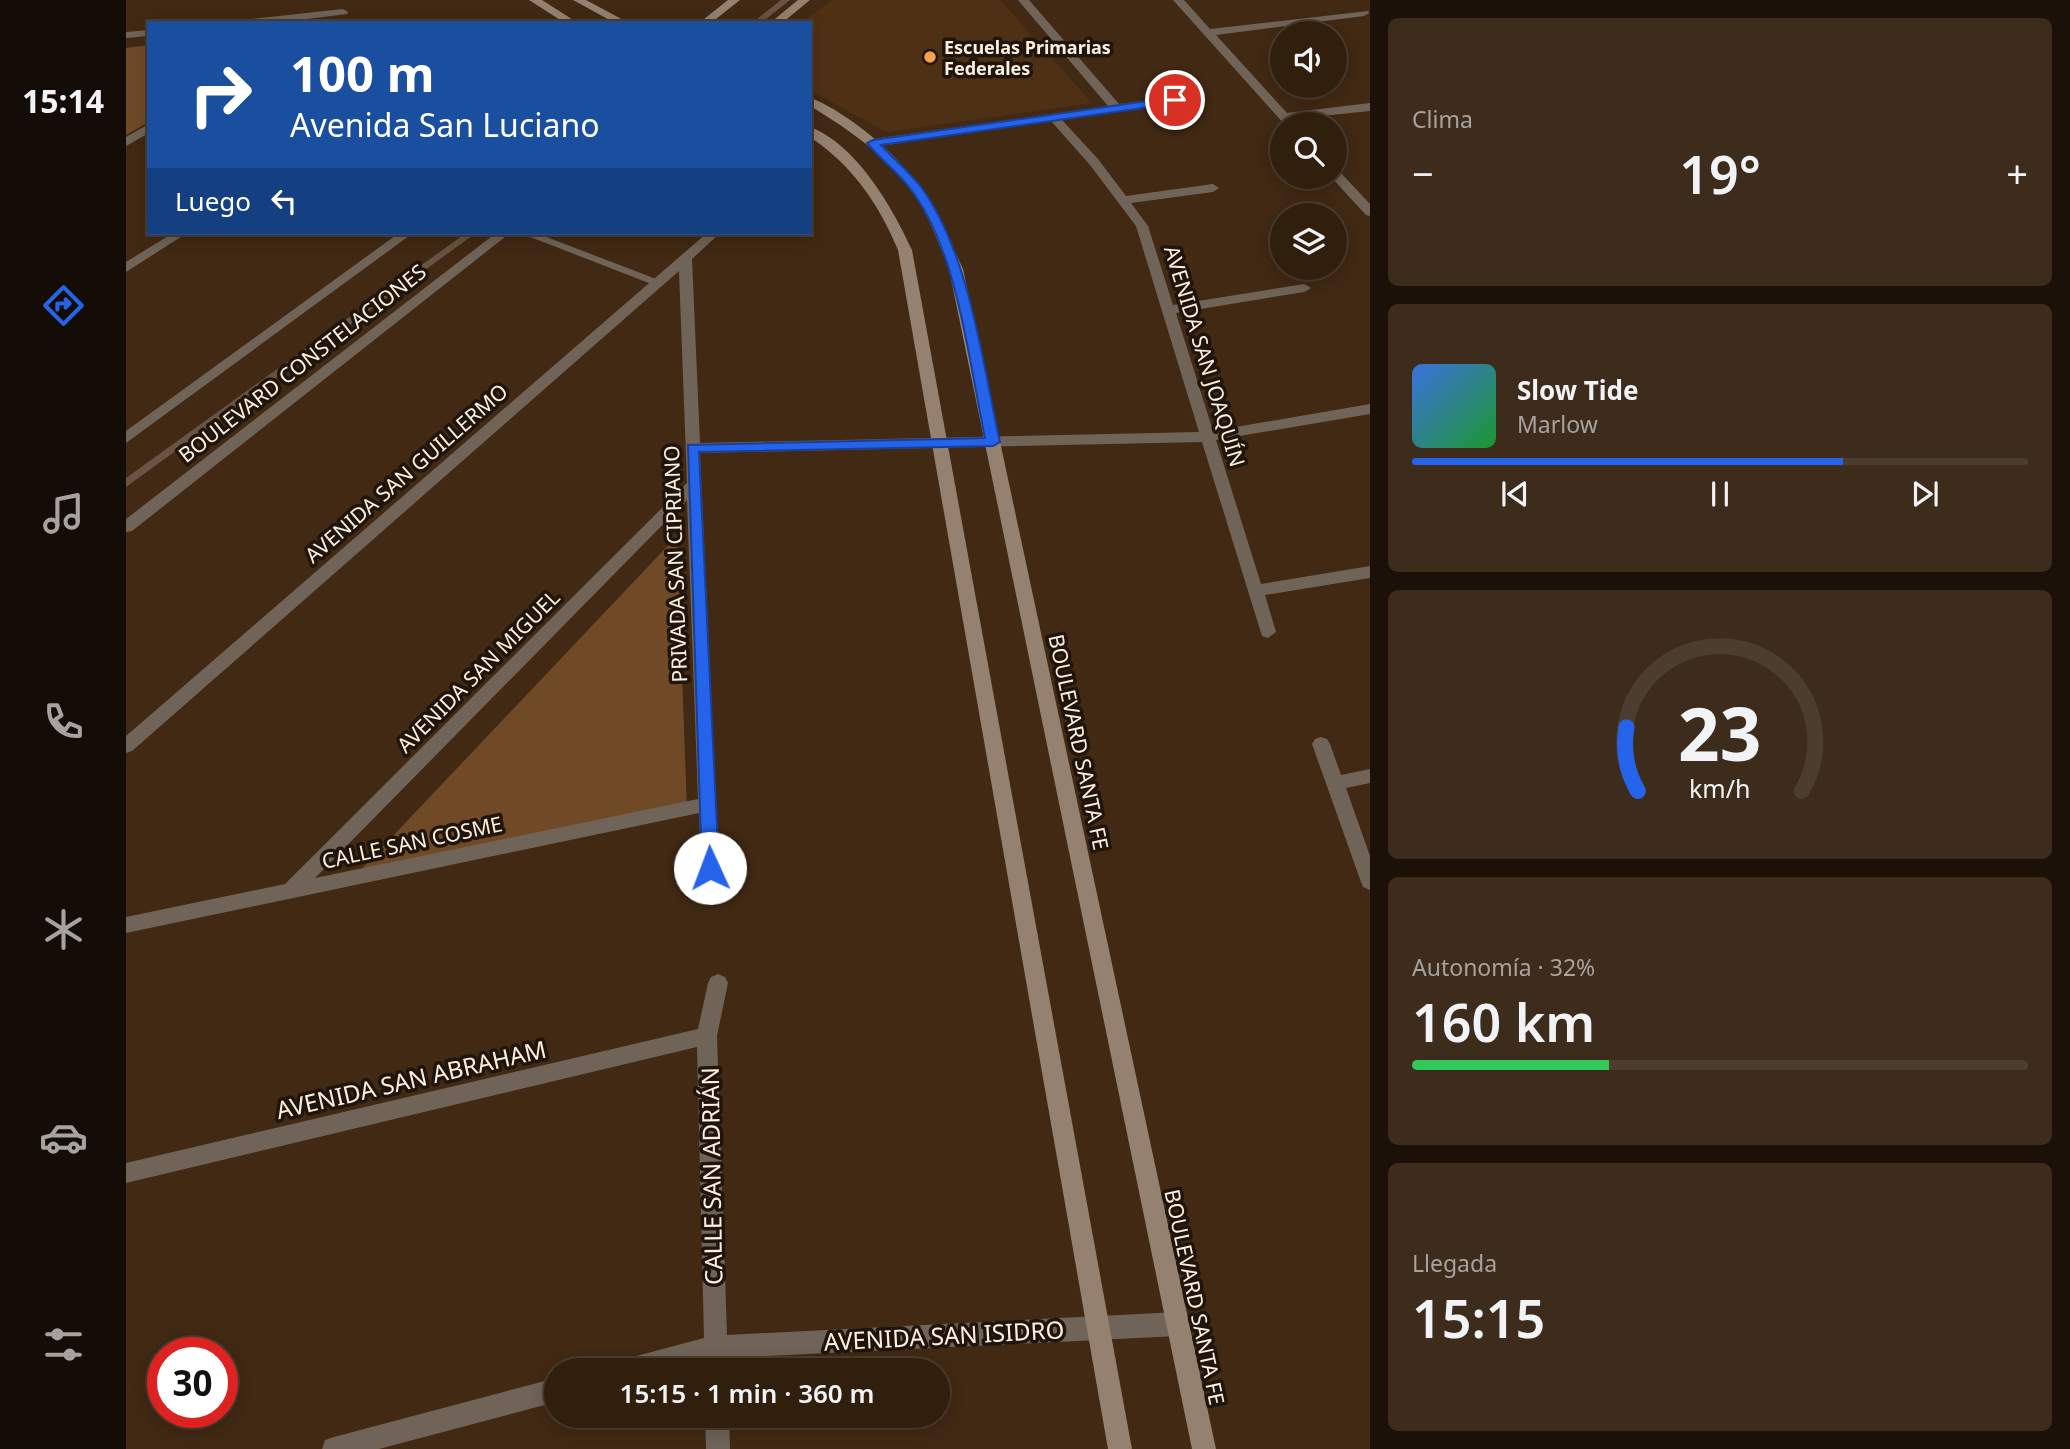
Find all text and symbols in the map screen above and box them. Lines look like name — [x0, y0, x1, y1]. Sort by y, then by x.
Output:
map controls — [1270, 21, 1347, 280]
button: sound — [1270, 21, 1347, 98]
place label: Escuelas Primarias Federales — [944, 35, 1111, 80]
text: 100 m — [290, 40, 435, 106]
icon: right — [175, 49, 266, 140]
marker: Escuelas Primarias Federales — [922, 49, 938, 65]
pin — [1145, 70, 1205, 130]
text: 15:14 — [22, 79, 104, 122]
icon: arrive — [1156, 81, 1194, 119]
text: Avenida San Luciano — [290, 103, 600, 146]
text: Clima — [1412, 103, 1473, 135]
button: search — [1270, 112, 1347, 189]
text: 19° — [1679, 138, 1761, 209]
text: − — [1412, 147, 1434, 199]
text: + — [2006, 147, 2028, 199]
icon: left — [265, 182, 303, 220]
text: Luego — [175, 183, 251, 219]
button: layers — [1270, 203, 1347, 280]
street label: AVENIDA SAN JOAQUÍN — [1158, 242, 1252, 470]
street label: BOULEVARD CONSTELACIONES — [172, 257, 432, 469]
icon: directions — [39, 281, 88, 330]
text: Slow Tide — [1517, 372, 1639, 408]
street label: AVENIDA SAN GUILLERMO — [299, 377, 513, 569]
text: Marlow — [1517, 408, 1598, 440]
street label: PRIVADA SAN CIPRIANO — [657, 445, 693, 683]
icon: previous — [1496, 475, 1534, 513]
icon: pause — [1701, 475, 1739, 513]
icon: next — [1906, 475, 1944, 513]
icon: music — [39, 489, 88, 538]
street label: AVENIDA SAN MIGUEL — [390, 583, 566, 759]
street label: BOULEVARD SANTA FE — [1042, 632, 1116, 852]
text: 23 — [1678, 683, 1762, 782]
icon: phone — [39, 697, 88, 746]
text: km/h — [1689, 770, 1751, 804]
street label: CALLE SAN COSME — [319, 809, 505, 875]
position arrow — [673, 831, 747, 905]
icon: climate — [39, 905, 88, 954]
text: Autonomía · 32% — [1412, 951, 1595, 983]
text: 160 km — [1412, 986, 1595, 1057]
street label: AVENIDA SAN ABRAHAM — [273, 1032, 549, 1126]
street label: CALLE SAN ADRIÁN — [693, 1067, 729, 1285]
icon: car — [39, 1113, 88, 1162]
street label: BOULEVARD SANTA FE — [1158, 1187, 1232, 1407]
text: Llegada — [1412, 1247, 1497, 1279]
text: 15:15 — [1412, 1282, 1545, 1353]
street label: AVENIDA SAN ISIDRO — [823, 1312, 1065, 1358]
icon: filters — [39, 1320, 88, 1369]
speed limit sign: 30 — [147, 1337, 238, 1428]
text: 15:15 · 1 min · 360 m — [620, 1375, 874, 1411]

